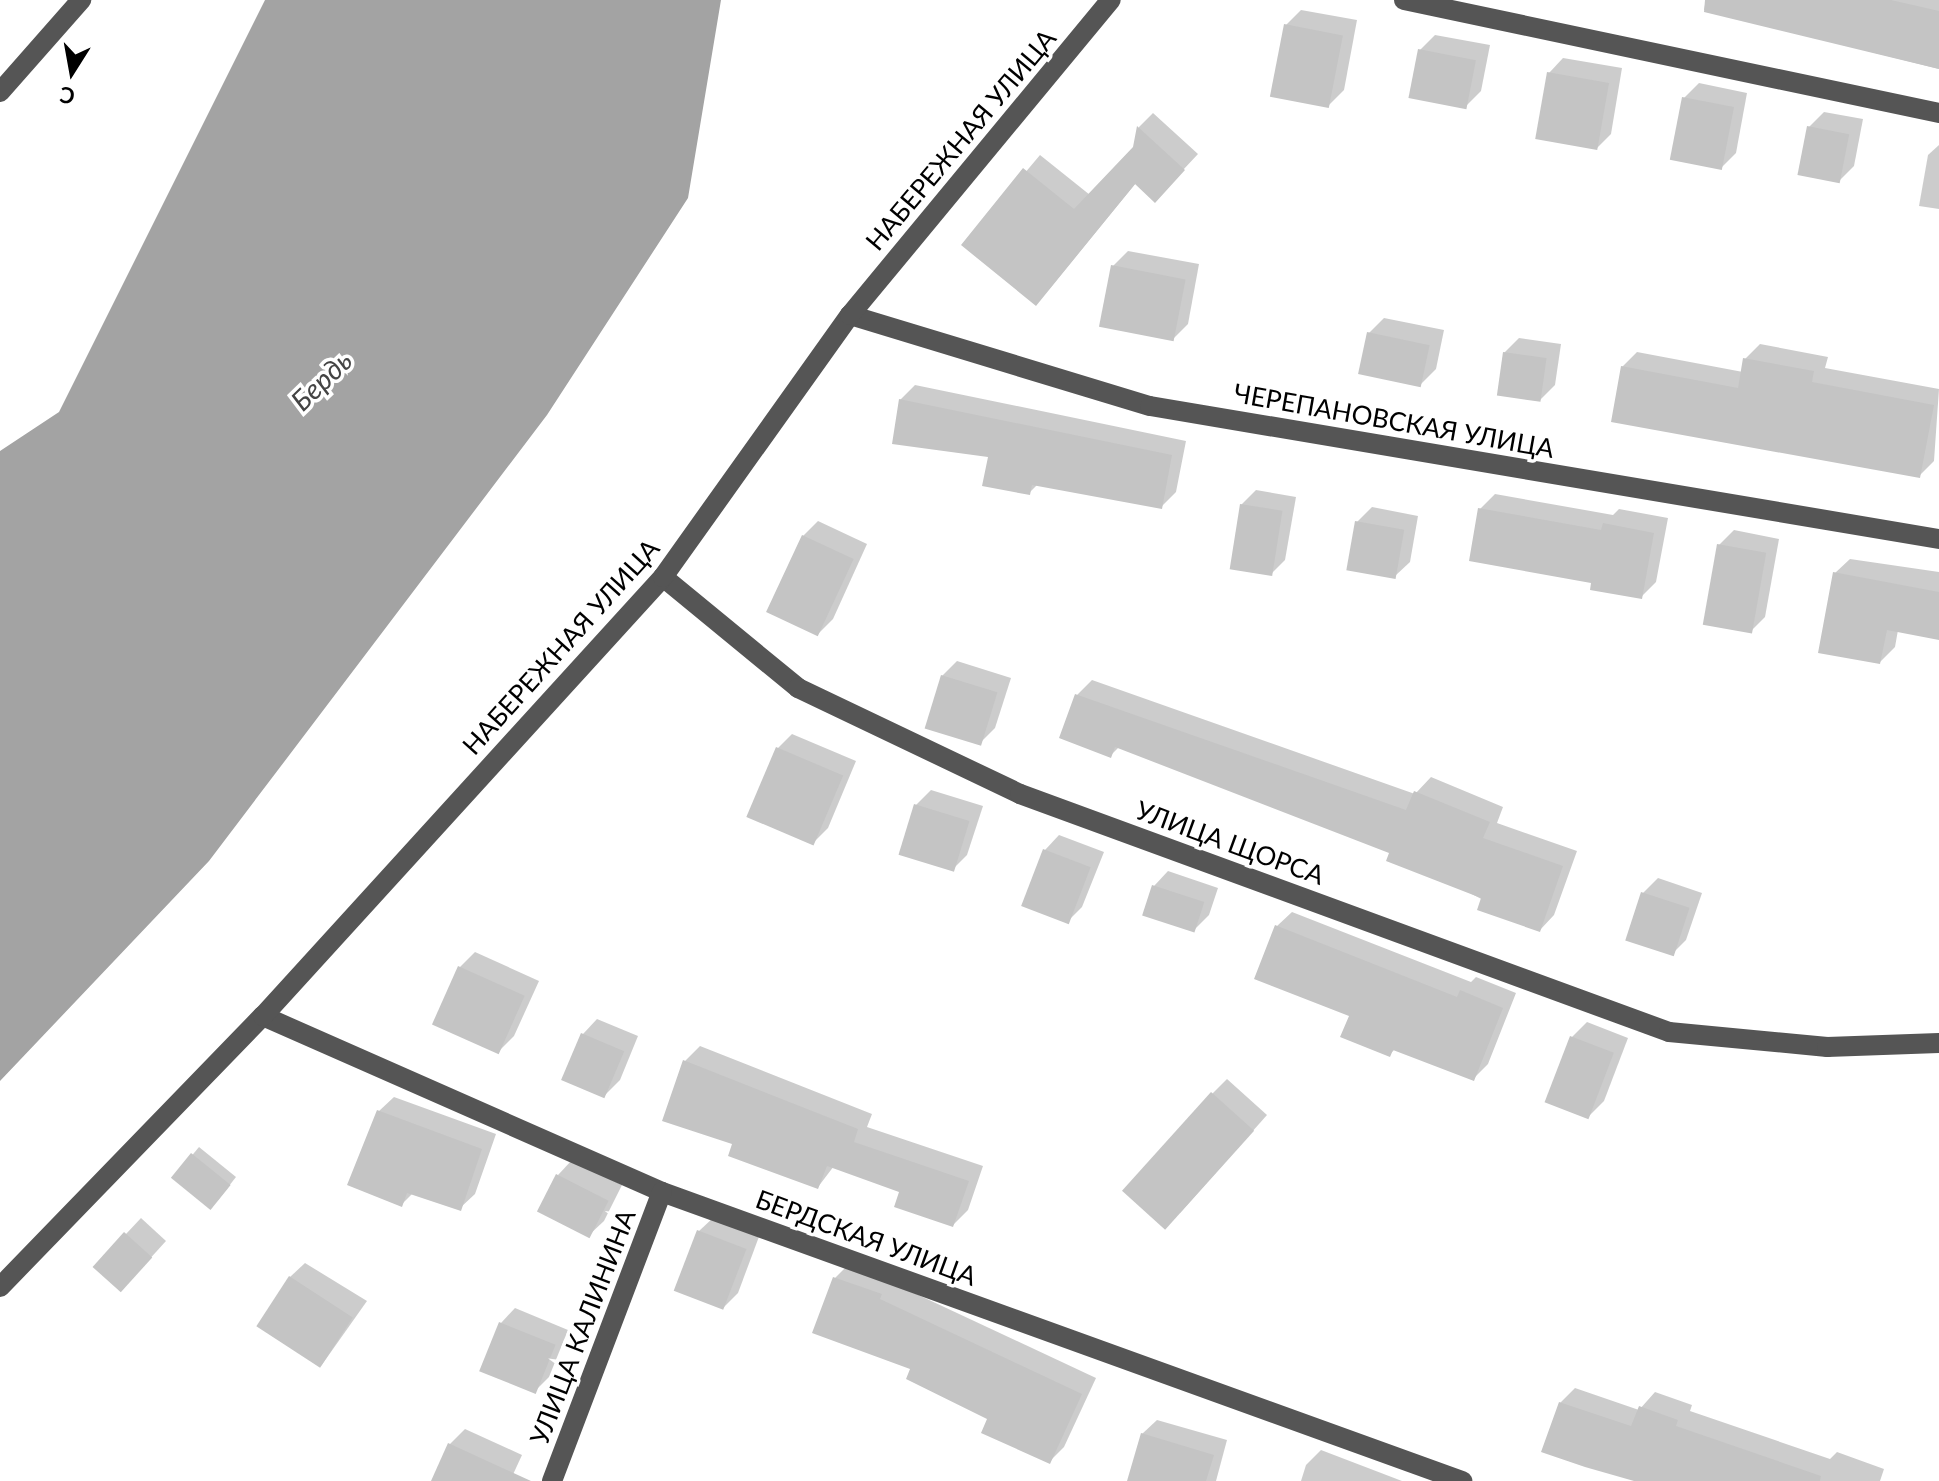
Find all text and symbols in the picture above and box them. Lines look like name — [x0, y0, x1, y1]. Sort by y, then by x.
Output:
street label: НАБЕРЕЖНАЯ УЛИЦА — [859, 23, 1063, 257]
north arrow — [32, 32, 112, 112]
text: С — [58, 81, 77, 111]
water label: Бердь — [283, 343, 359, 417]
street label: ЧЕРЕПАНОВСКАЯ УЛИЦА — [1231, 377, 1557, 465]
street label: НАБЕРЕЖНАЯ УЛИЦА — [456, 533, 666, 761]
street label: УЛИЦА ЩОРСА — [1132, 794, 1328, 892]
street label: БЕРДСКАЯ УЛИЦА — [751, 1184, 981, 1292]
street label: УЛИЦА КАЛИНИНА — [524, 1205, 642, 1449]

